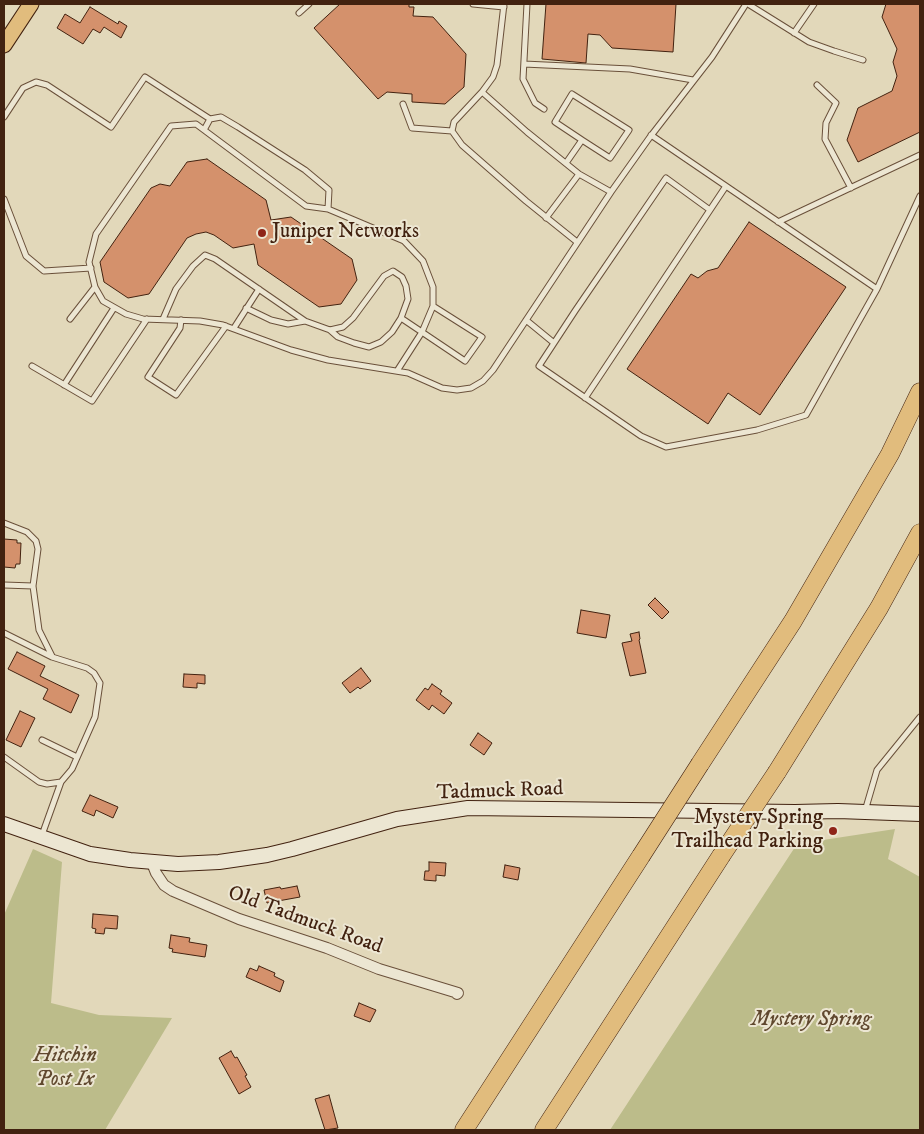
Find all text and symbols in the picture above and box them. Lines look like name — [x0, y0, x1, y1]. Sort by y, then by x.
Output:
place label: Juniper Networks — [272, 220, 419, 246]
marker: Juniper Networks — [256, 227, 268, 239]
street label: Tadmuck Road — [436, 777, 564, 807]
place label: Mystery Spring Trailhead Parking — [671, 806, 823, 856]
marker: Mystery Spring Trailhead Parking — [827, 825, 839, 837]
street label: Old Tadmuck Road — [224, 881, 386, 961]
park label: Mystery Spring — [751, 1008, 871, 1034]
park label: Hitchin Post Ix — [33, 1044, 97, 1094]

